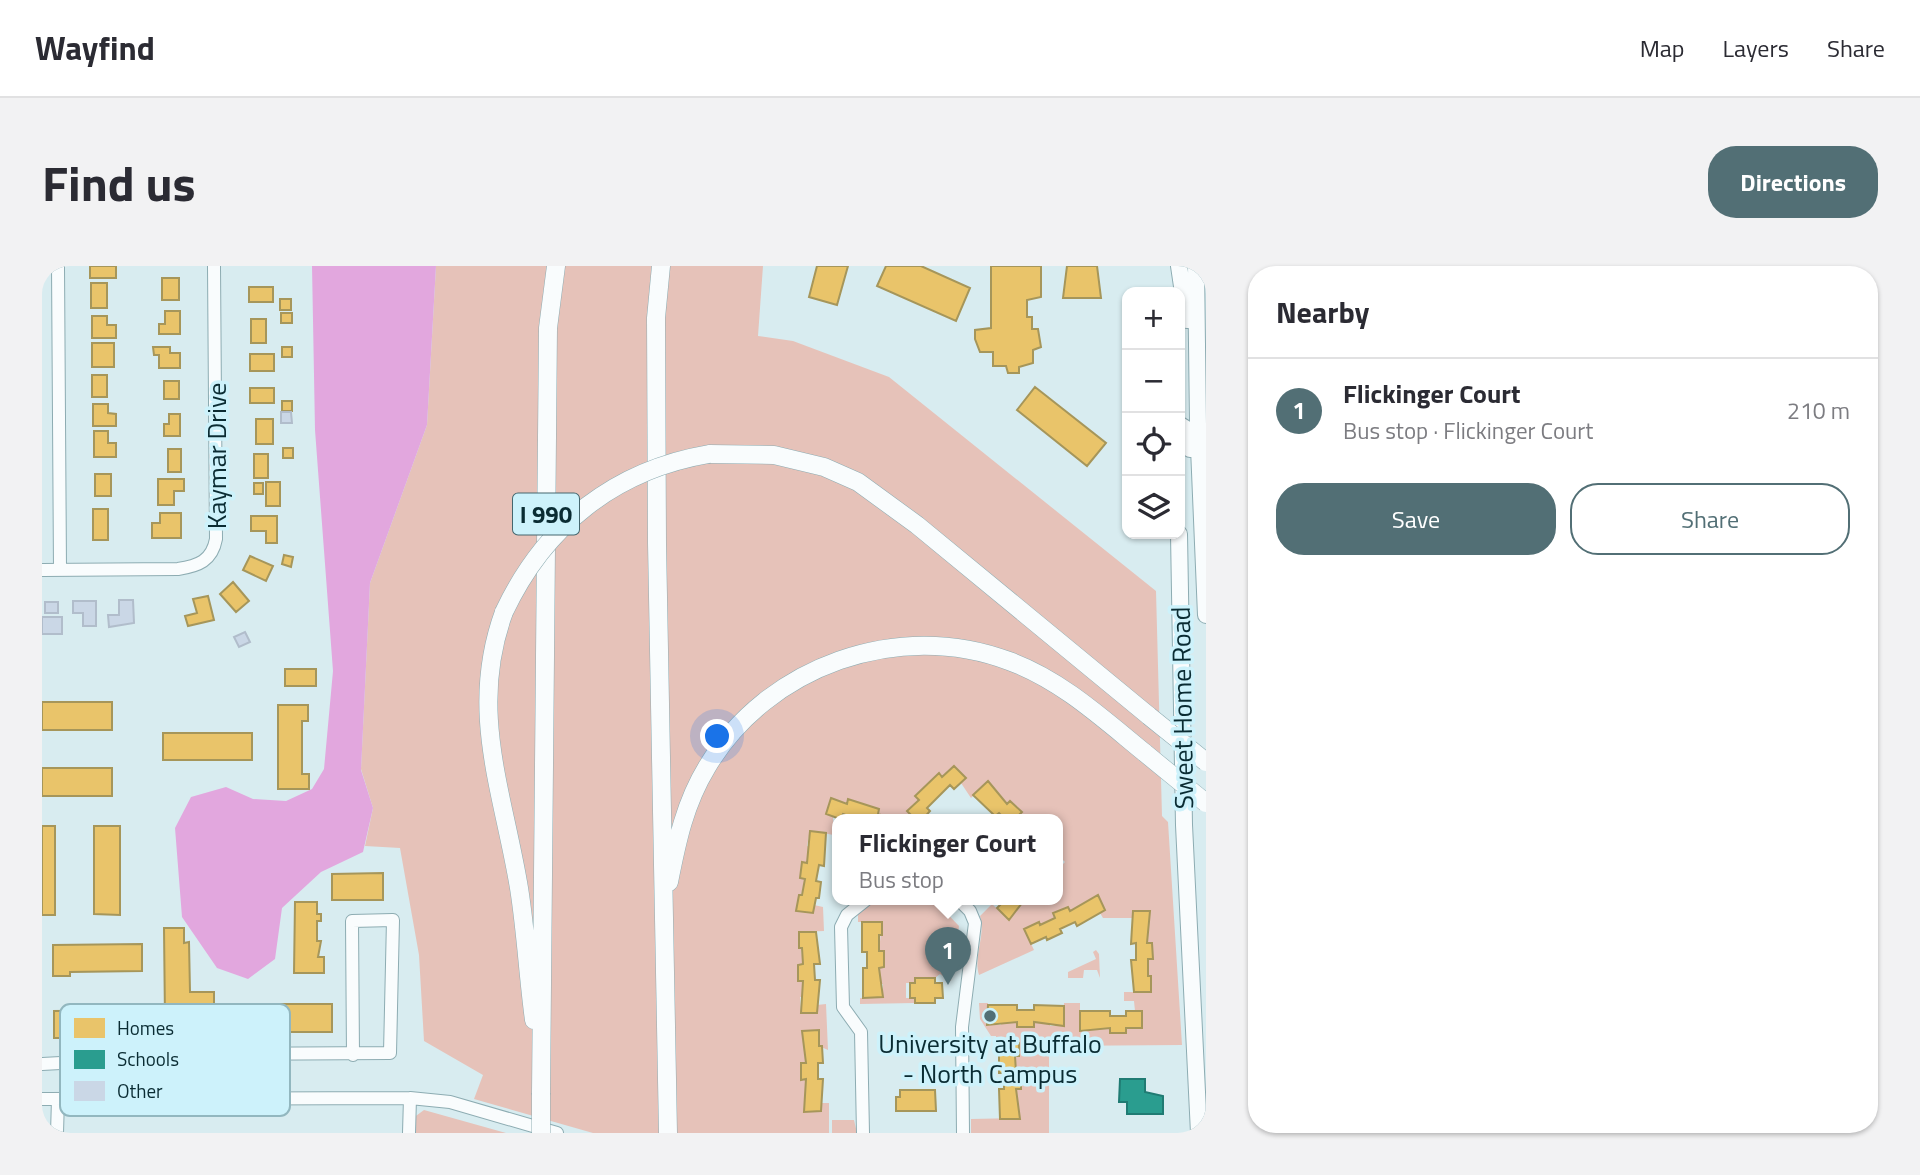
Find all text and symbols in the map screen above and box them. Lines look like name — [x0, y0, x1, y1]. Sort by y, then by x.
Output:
text: Wayfind — [35, 23, 155, 73]
text: Map — [1640, 30, 1685, 66]
text: Layers — [1723, 30, 1789, 66]
text: Share — [1827, 30, 1885, 66]
text: Find us — [42, 145, 196, 220]
button: Directions — [1708, 146, 1878, 218]
map controls — [1122, 287, 1185, 539]
button: + — [1122, 287, 1185, 350]
text: Nearby — [1276, 289, 1369, 335]
button: − — [1122, 350, 1185, 413]
text: Flickinger Court — [1343, 374, 1520, 413]
street label: Kaymar Drive — [197, 383, 236, 529]
text: 1 — [1293, 393, 1305, 428]
text: 210 m — [1787, 393, 1850, 428]
button: locate — [1122, 413, 1185, 476]
text: Bus stop · Flickinger Court — [1343, 413, 1593, 448]
button: layers — [1122, 476, 1185, 539]
button: Save — [1276, 483, 1556, 555]
button: Share — [1570, 483, 1850, 555]
road number: I 990 — [513, 494, 579, 534]
street label: Sweet Home Road — [1161, 606, 1203, 810]
your location — [700, 719, 734, 753]
popup — [832, 814, 1063, 905]
text: Flickinger Court — [859, 823, 1036, 862]
text: Bus stop — [859, 862, 944, 897]
pin: 1 — [925, 927, 971, 985]
legend — [60, 1004, 290, 1116]
marker: University at Buffalo - North Campus — [982, 1008, 998, 1024]
text: Homes — [117, 1013, 174, 1042]
place label: University at Buffalo - North Campus — [878, 1024, 1102, 1093]
text: Schools — [117, 1044, 179, 1073]
text: Other — [117, 1076, 163, 1105]

